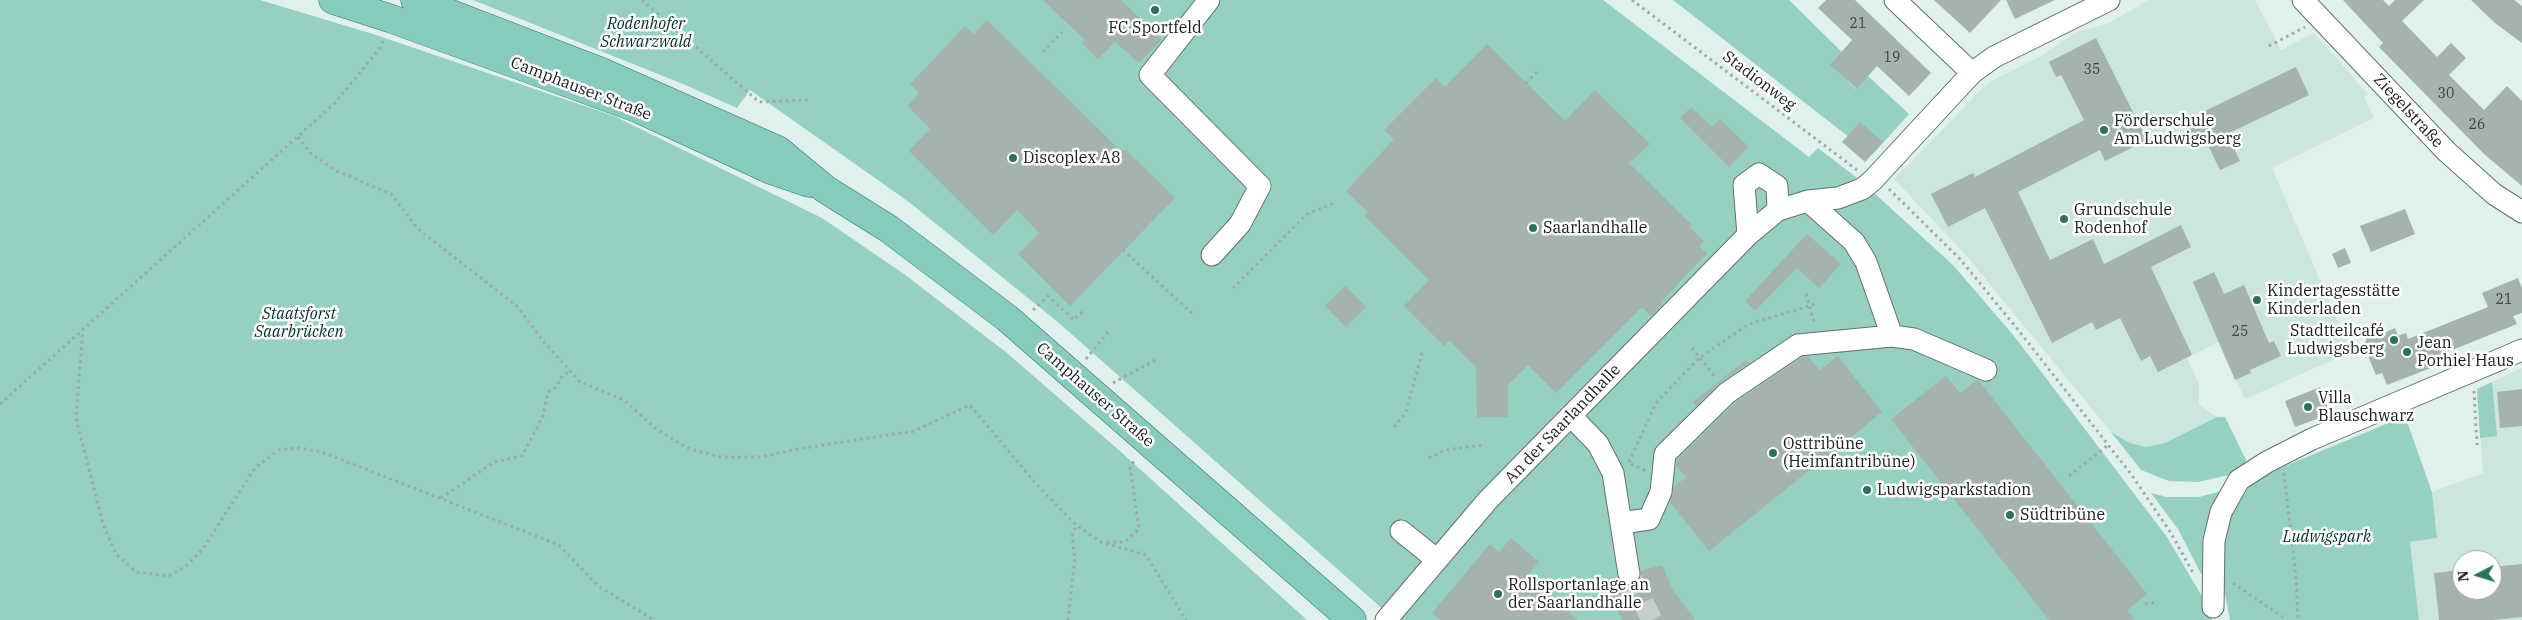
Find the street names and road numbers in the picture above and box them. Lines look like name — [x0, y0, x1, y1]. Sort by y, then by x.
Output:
street label: Stadionweg — [1718, 47, 1800, 115]
street label: Camphauser Straße — [508, 53, 654, 125]
street label: Ziegelstraße — [2369, 70, 2447, 152]
street label: Camphauser Straße — [1032, 339, 1158, 451]
street label: An der Saarlandhalle — [1501, 360, 1625, 488]

